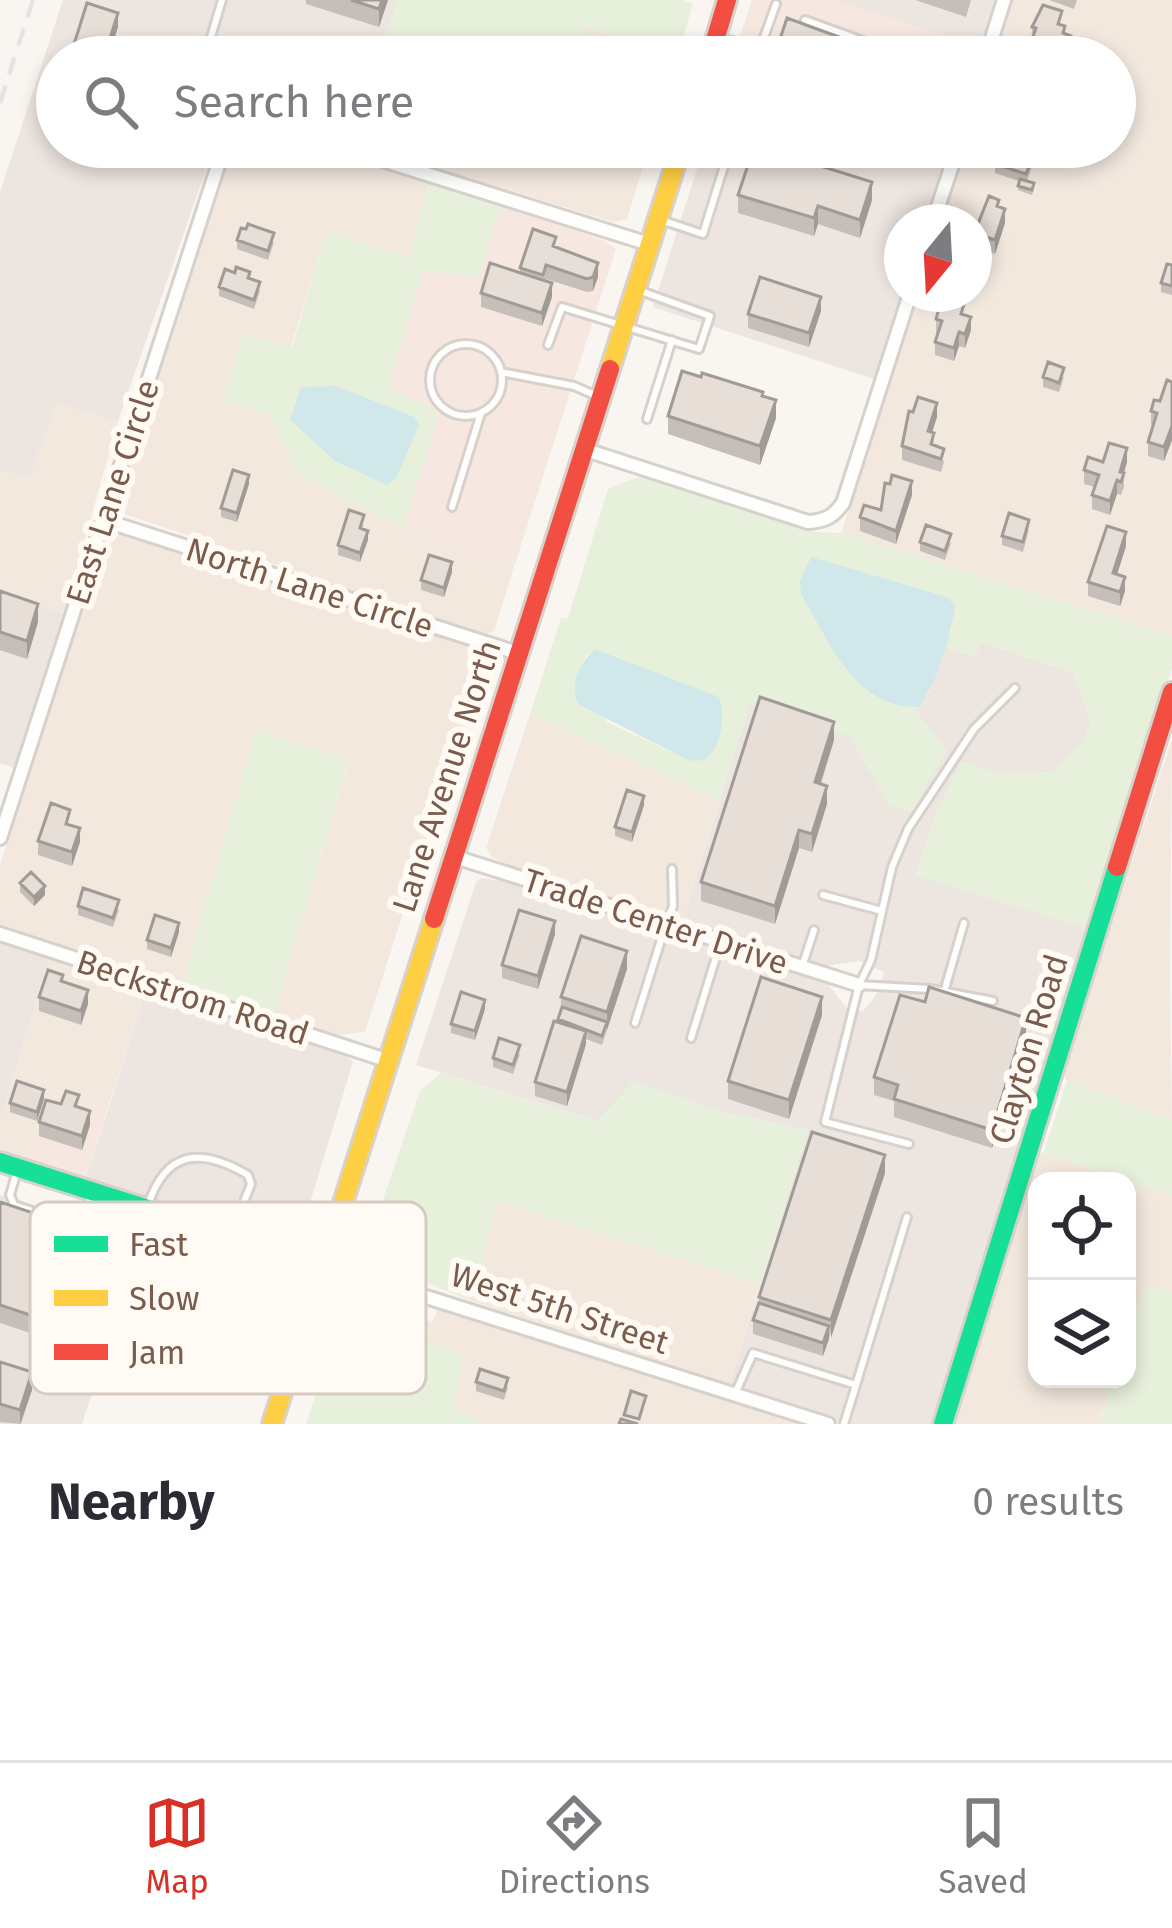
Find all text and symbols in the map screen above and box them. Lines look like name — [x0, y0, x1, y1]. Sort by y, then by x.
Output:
search box — [36, 36, 1136, 168]
icon: search — [78, 69, 144, 135]
text: Search here — [174, 75, 414, 129]
north arrow — [884, 204, 992, 312]
street label: East Lane Circle — [58, 375, 168, 610]
street label: North Lane Circle — [181, 529, 438, 647]
street label: Lane Avenue North — [384, 635, 510, 918]
street label: Trade Center Drive — [519, 860, 793, 984]
street label: Beckstrom Road — [71, 942, 314, 1054]
street label: Clayton Road — [981, 950, 1077, 1149]
map controls — [1028, 1172, 1136, 1388]
button: locate — [1028, 1172, 1136, 1280]
legend — [30, 1202, 426, 1394]
text: Fast — [129, 1225, 188, 1265]
street label: West 5th Street — [446, 1255, 674, 1363]
text: Slow — [129, 1279, 199, 1319]
button: layers — [1028, 1280, 1136, 1388]
text: Jam — [129, 1333, 185, 1373]
text: Nearby — [48, 1471, 214, 1533]
text: 0 results — [972, 1479, 1124, 1525]
tab: Map — [144, 1790, 210, 1902]
tab: Directions — [499, 1790, 650, 1902]
tab: Saved — [938, 1790, 1028, 1902]

